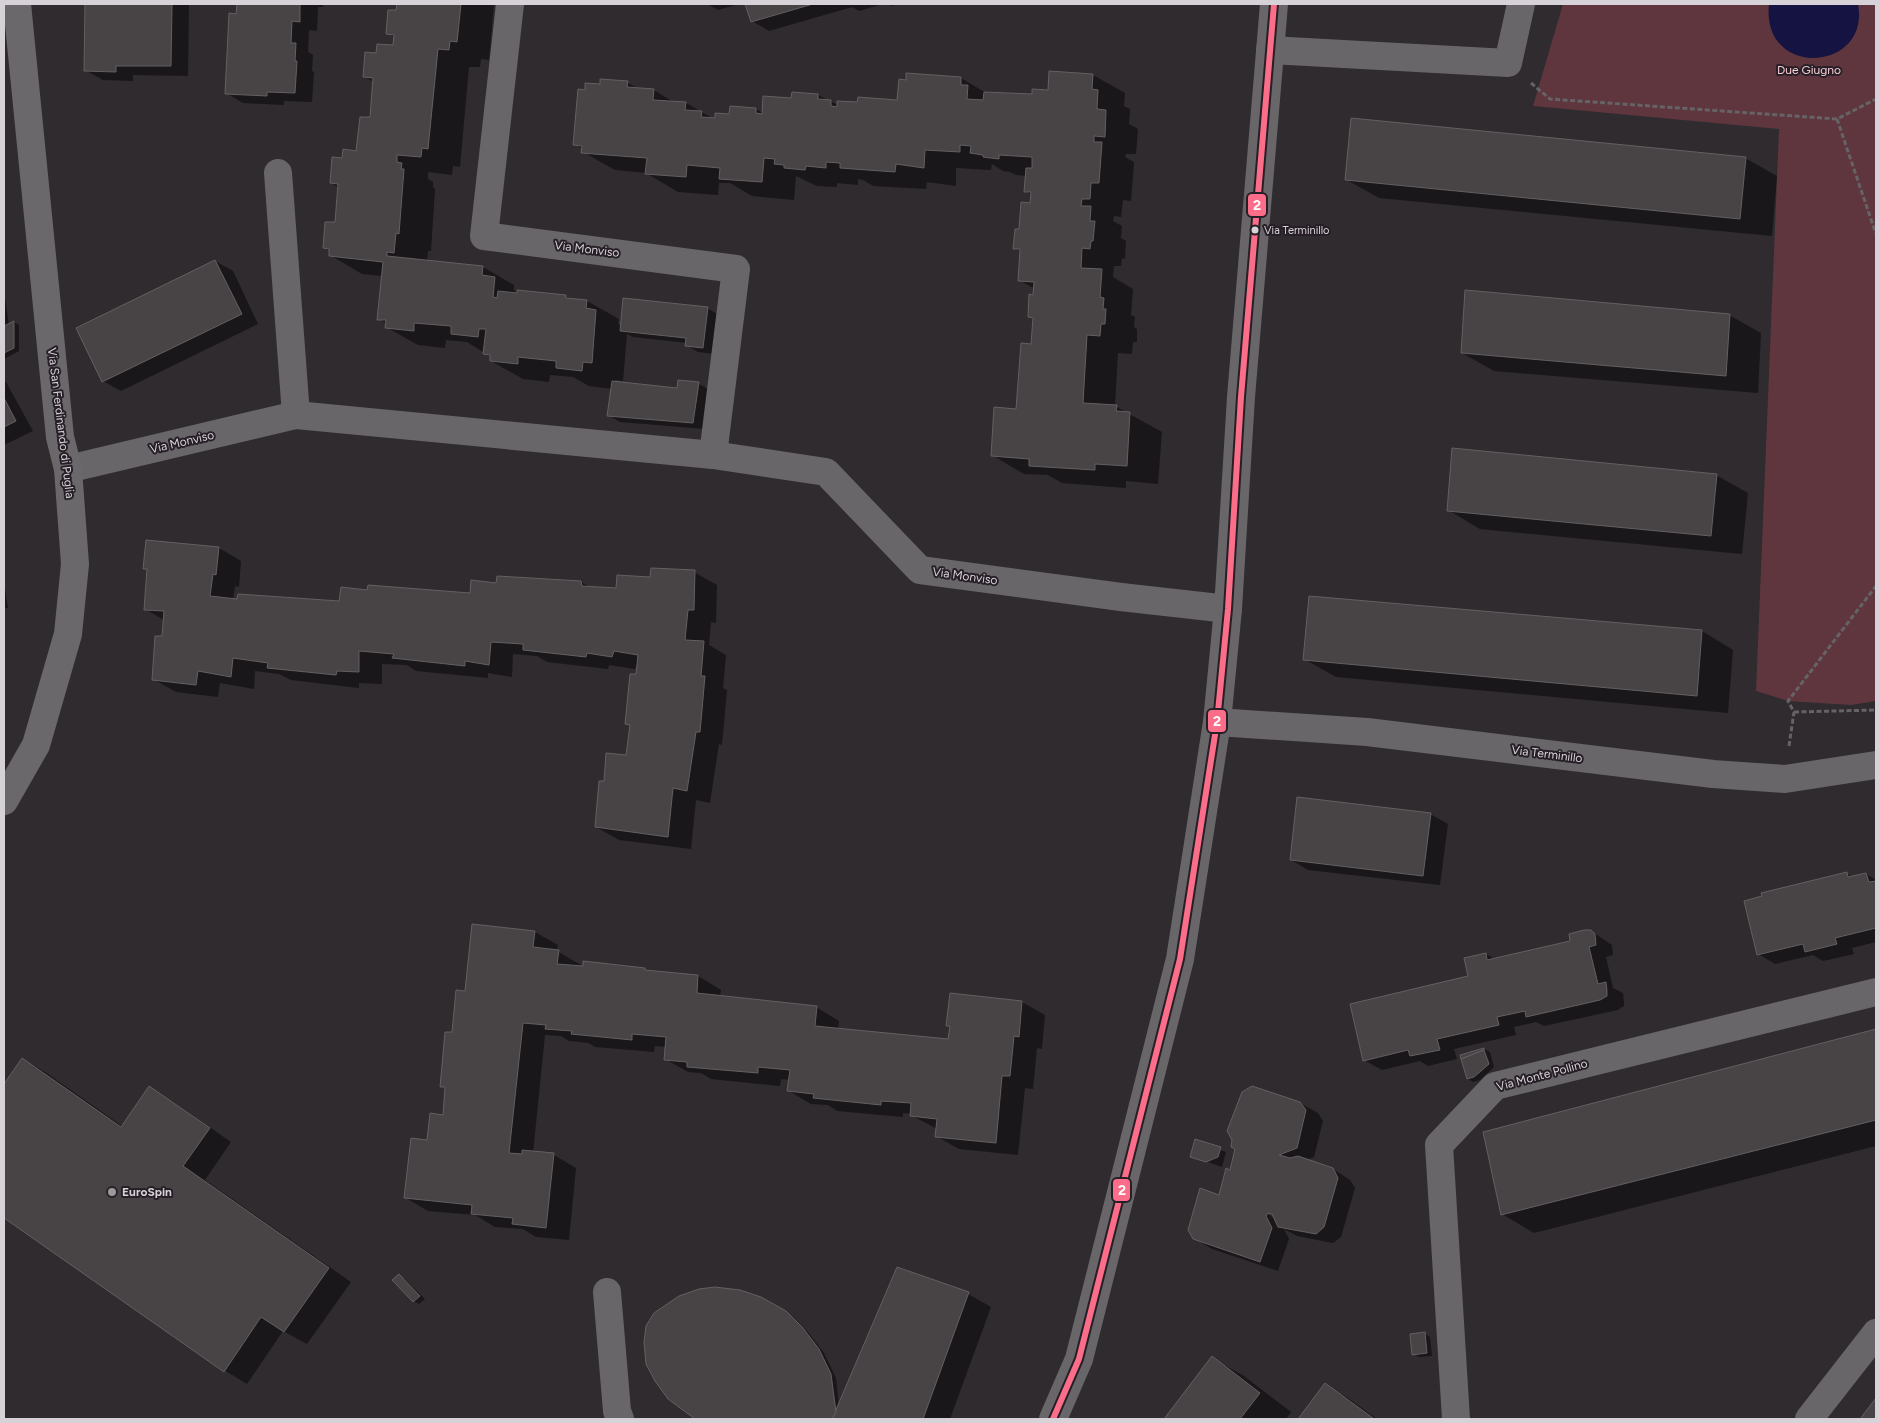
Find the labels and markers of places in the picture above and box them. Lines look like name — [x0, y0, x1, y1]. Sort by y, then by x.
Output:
place label: Via Terminillo — [1264, 224, 1329, 237]
marker: Via Terminillo — [1250, 225, 1260, 235]
place label: EuroSpin — [122, 1185, 172, 1199]
marker: EuroSpin — [106, 1186, 118, 1198]

